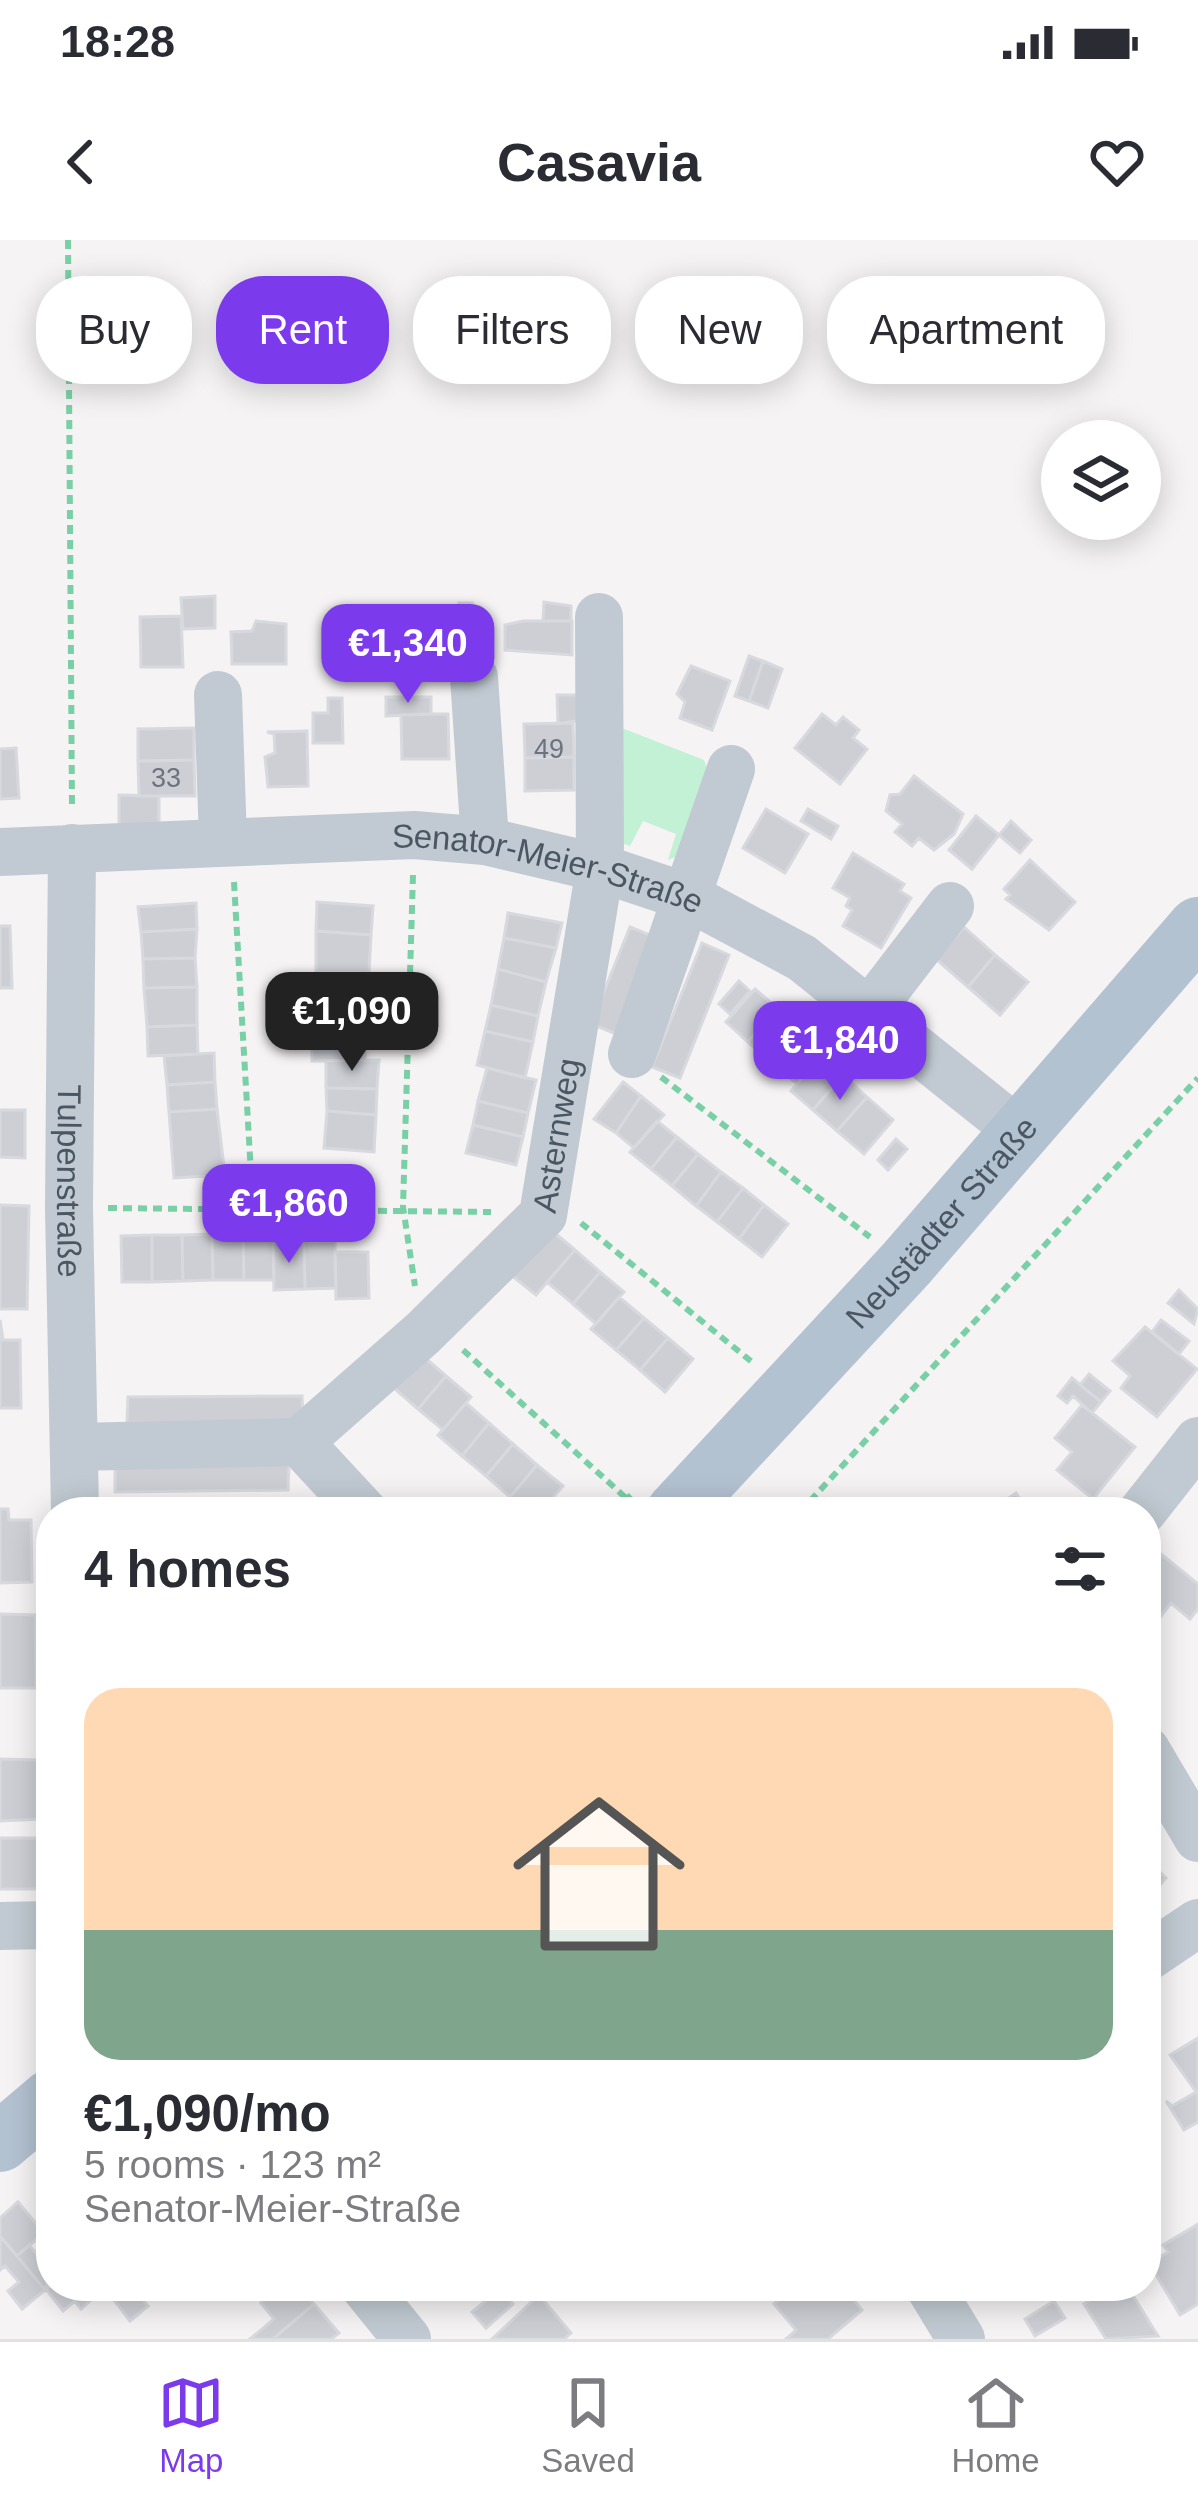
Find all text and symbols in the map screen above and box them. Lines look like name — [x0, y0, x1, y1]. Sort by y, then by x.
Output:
text: 18:28 — [60, 16, 175, 67]
icon: back — [48, 129, 114, 195]
icon: heart — [1084, 129, 1150, 195]
text: Casavia — [497, 132, 701, 192]
chip: Buy — [36, 276, 192, 384]
chip: Rent — [216, 276, 389, 384]
chip: Filters — [413, 276, 611, 384]
chip: New — [635, 276, 803, 384]
chip: Apartment — [827, 276, 1105, 384]
map controls — [1041, 420, 1161, 540]
button: layers — [1041, 420, 1161, 540]
pin: €1,340 — [310, 604, 506, 706]
text: €1,340 — [348, 621, 468, 664]
house number: 49 — [534, 734, 564, 764]
house number: 33 — [151, 763, 181, 793]
street label: Senator-Meier-Straße — [391, 817, 710, 921]
pin: €1,090 — [254, 972, 450, 1074]
text: €1,090 — [292, 989, 412, 1032]
pin: €1,840 — [742, 1001, 938, 1103]
text: €1,840 — [780, 1018, 900, 1061]
street label: Asternweg — [526, 1056, 587, 1215]
street label: Tulpenstraße — [50, 1084, 88, 1278]
street label: Neustädter Straße — [838, 1109, 1045, 1336]
pin: €1,860 — [191, 1164, 387, 1266]
text: €1,860 — [229, 1181, 349, 1224]
icon: filters — [1047, 1536, 1113, 1602]
text: 4 homes — [84, 1541, 291, 1598]
icon: home — [491, 1766, 707, 1982]
text: €1,090/mo — [84, 2085, 331, 2142]
text: 5 rooms · 123 m² — [84, 2143, 381, 2186]
text: Senator-Meier-Straße — [84, 2187, 461, 2230]
tab: Map — [158, 2370, 224, 2480]
tab: Saved — [541, 2370, 635, 2480]
tab: Home — [952, 2370, 1040, 2480]

